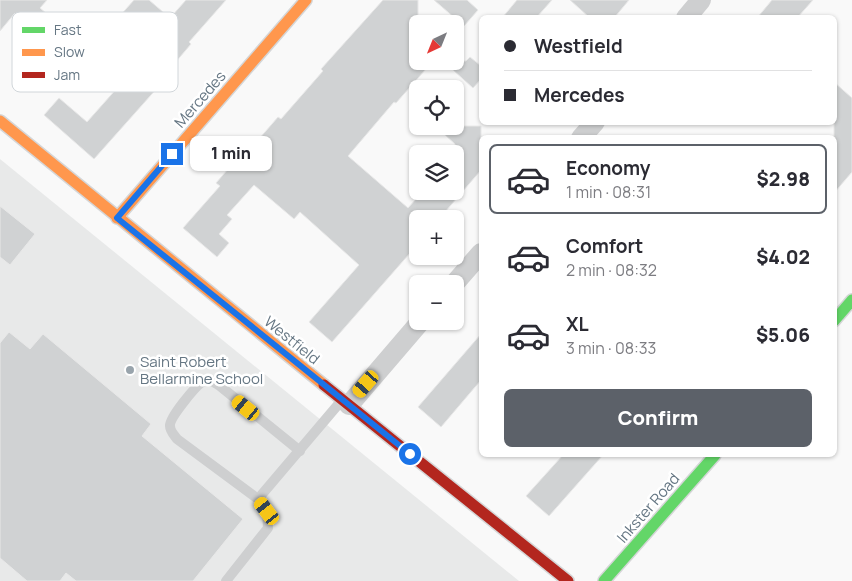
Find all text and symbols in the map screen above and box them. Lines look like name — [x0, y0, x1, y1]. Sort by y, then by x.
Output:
legend — [12, 12, 178, 92]
north arrow — [409, 15, 464, 70]
map controls — [409, 15, 464, 330]
text: Fast — [54, 20, 82, 39]
text: Westfield — [534, 33, 623, 59]
text: Slow — [54, 42, 85, 61]
text: Jam — [54, 65, 80, 84]
street label: Mercedes — [169, 66, 231, 132]
button: locate — [409, 80, 464, 135]
text: Mercedes — [534, 82, 625, 108]
callout: 1 min — [190, 136, 272, 172]
text: 1 min — [211, 142, 251, 164]
route end — [161, 143, 183, 165]
button: layers — [409, 145, 464, 200]
text: Economy — [566, 155, 650, 181]
icon: car — [506, 157, 551, 202]
text: $2.98 — [757, 166, 810, 192]
text: 1 min · 08:31 — [566, 181, 651, 203]
button: + — [409, 210, 464, 265]
text: Comfort — [566, 233, 643, 259]
icon: car — [506, 235, 551, 280]
text: $4.02 — [756, 244, 810, 270]
text: 2 min · 08:32 — [566, 259, 657, 281]
button: − — [409, 275, 464, 330]
street label: Westfield — [260, 311, 324, 369]
text: XL — [566, 311, 589, 337]
icon: car — [506, 313, 551, 358]
text: $5.06 — [756, 322, 810, 348]
text: 3 min · 08:33 — [566, 337, 656, 359]
place label: Saint Robert Bellarmine School — [140, 351, 263, 389]
marker: Saint Robert Bellarmine School — [124, 364, 136, 376]
car — [350, 368, 381, 400]
button: Confirm — [504, 389, 812, 447]
car — [229, 393, 262, 423]
route start — [399, 443, 421, 465]
street label: Inkster Road — [612, 469, 684, 547]
car — [251, 495, 282, 527]

